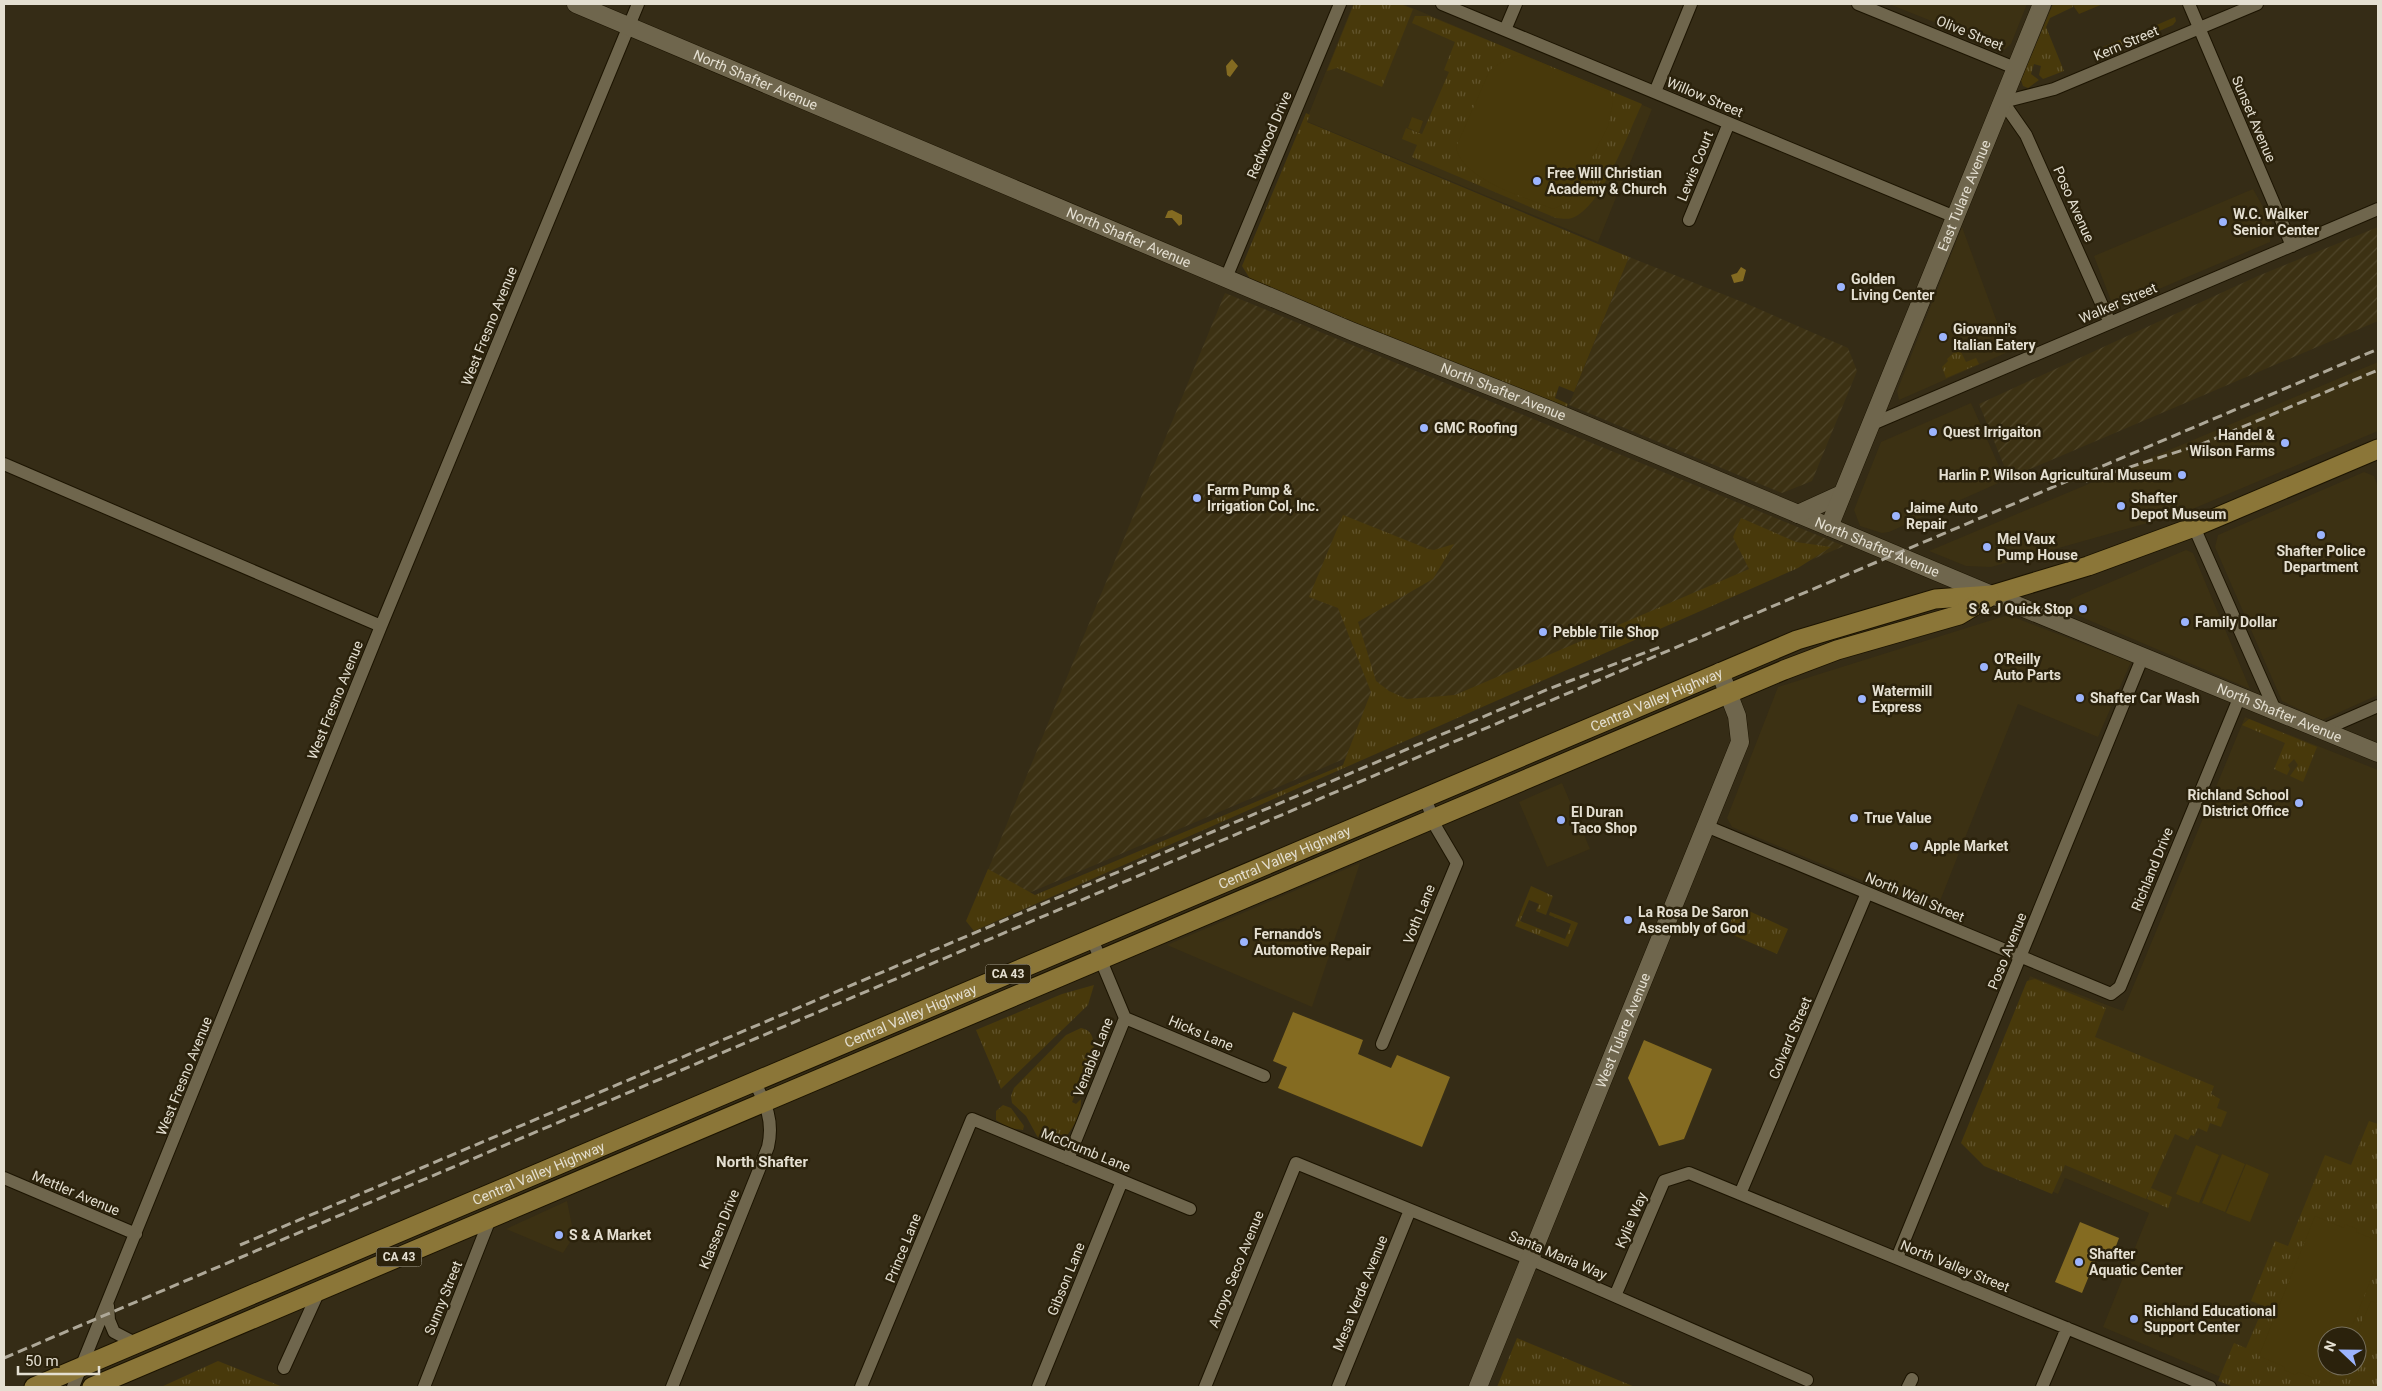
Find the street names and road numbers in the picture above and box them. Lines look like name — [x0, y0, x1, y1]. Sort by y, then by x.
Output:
street label: Olive Street — [1934, 12, 2006, 54]
street label: Kern Street — [2091, 22, 2161, 64]
street label: North Shafter Avenue — [691, 46, 820, 113]
street label: Sunset Avenue — [2229, 73, 2279, 165]
street label: Willow Street — [1664, 74, 1746, 120]
street label: Redwood Drive — [1243, 89, 1295, 181]
street label: Lewis Court — [1674, 128, 1716, 203]
street label: East Tulare Avenue — [1934, 138, 1994, 253]
street label: Poso Avenue — [2050, 164, 2098, 244]
street label: North Shafter Avenue — [1064, 204, 1193, 271]
street label: West Fresno Avenue — [458, 264, 520, 388]
street label: Walker Street — [2077, 279, 2160, 327]
street label: North Shafter Avenue — [1438, 359, 1568, 424]
street label: North Shafter Avenue — [1813, 514, 1942, 580]
street label: West Fresno Avenue — [304, 638, 366, 762]
street label: Central Valley Highway — [1588, 664, 1725, 735]
street label: North Shafter Avenue — [2215, 680, 2344, 745]
street label: Central Valley Highway — [1216, 822, 1353, 892]
street label: Richland Drive — [2128, 825, 2176, 913]
street label: North Wall Street — [1863, 869, 1967, 925]
street label: Voth Lane — [1400, 882, 1438, 946]
street label: Poso Avenue — [1984, 910, 2030, 992]
road number: CA 43 — [986, 964, 1030, 984]
street label: West Tulare Avenue — [1592, 971, 1653, 1090]
street label: Central Valley Highway — [842, 980, 979, 1051]
street label: Colvard Street — [1765, 994, 1815, 1081]
street label: Hicks Lane — [1166, 1012, 1236, 1054]
street label: West Fresno Avenue — [153, 1014, 215, 1138]
street label: Venable Lane — [1070, 1015, 1116, 1099]
street label: McCrumb Lane — [1039, 1125, 1133, 1175]
street label: Central Valley Highway — [470, 1138, 607, 1208]
street label: Mettler Avenue — [30, 1167, 122, 1219]
street label: Klassen Drive — [696, 1187, 742, 1271]
street label: Kylie Way — [1612, 1189, 1650, 1250]
street label: Arroyo Seco Avenue — [1205, 1208, 1267, 1330]
street label: Prince Lane — [882, 1211, 924, 1285]
street label: Santa Maria Way — [1507, 1227, 1610, 1283]
street label: Mesa Verde Avenue — [1330, 1233, 1390, 1353]
street label: North Valley Street — [1898, 1237, 2012, 1295]
street label: Gibson Lane — [1044, 1240, 1088, 1318]
road number: CA 43 — [376, 1248, 422, 1266]
street label: Sunny Street — [421, 1258, 465, 1337]

